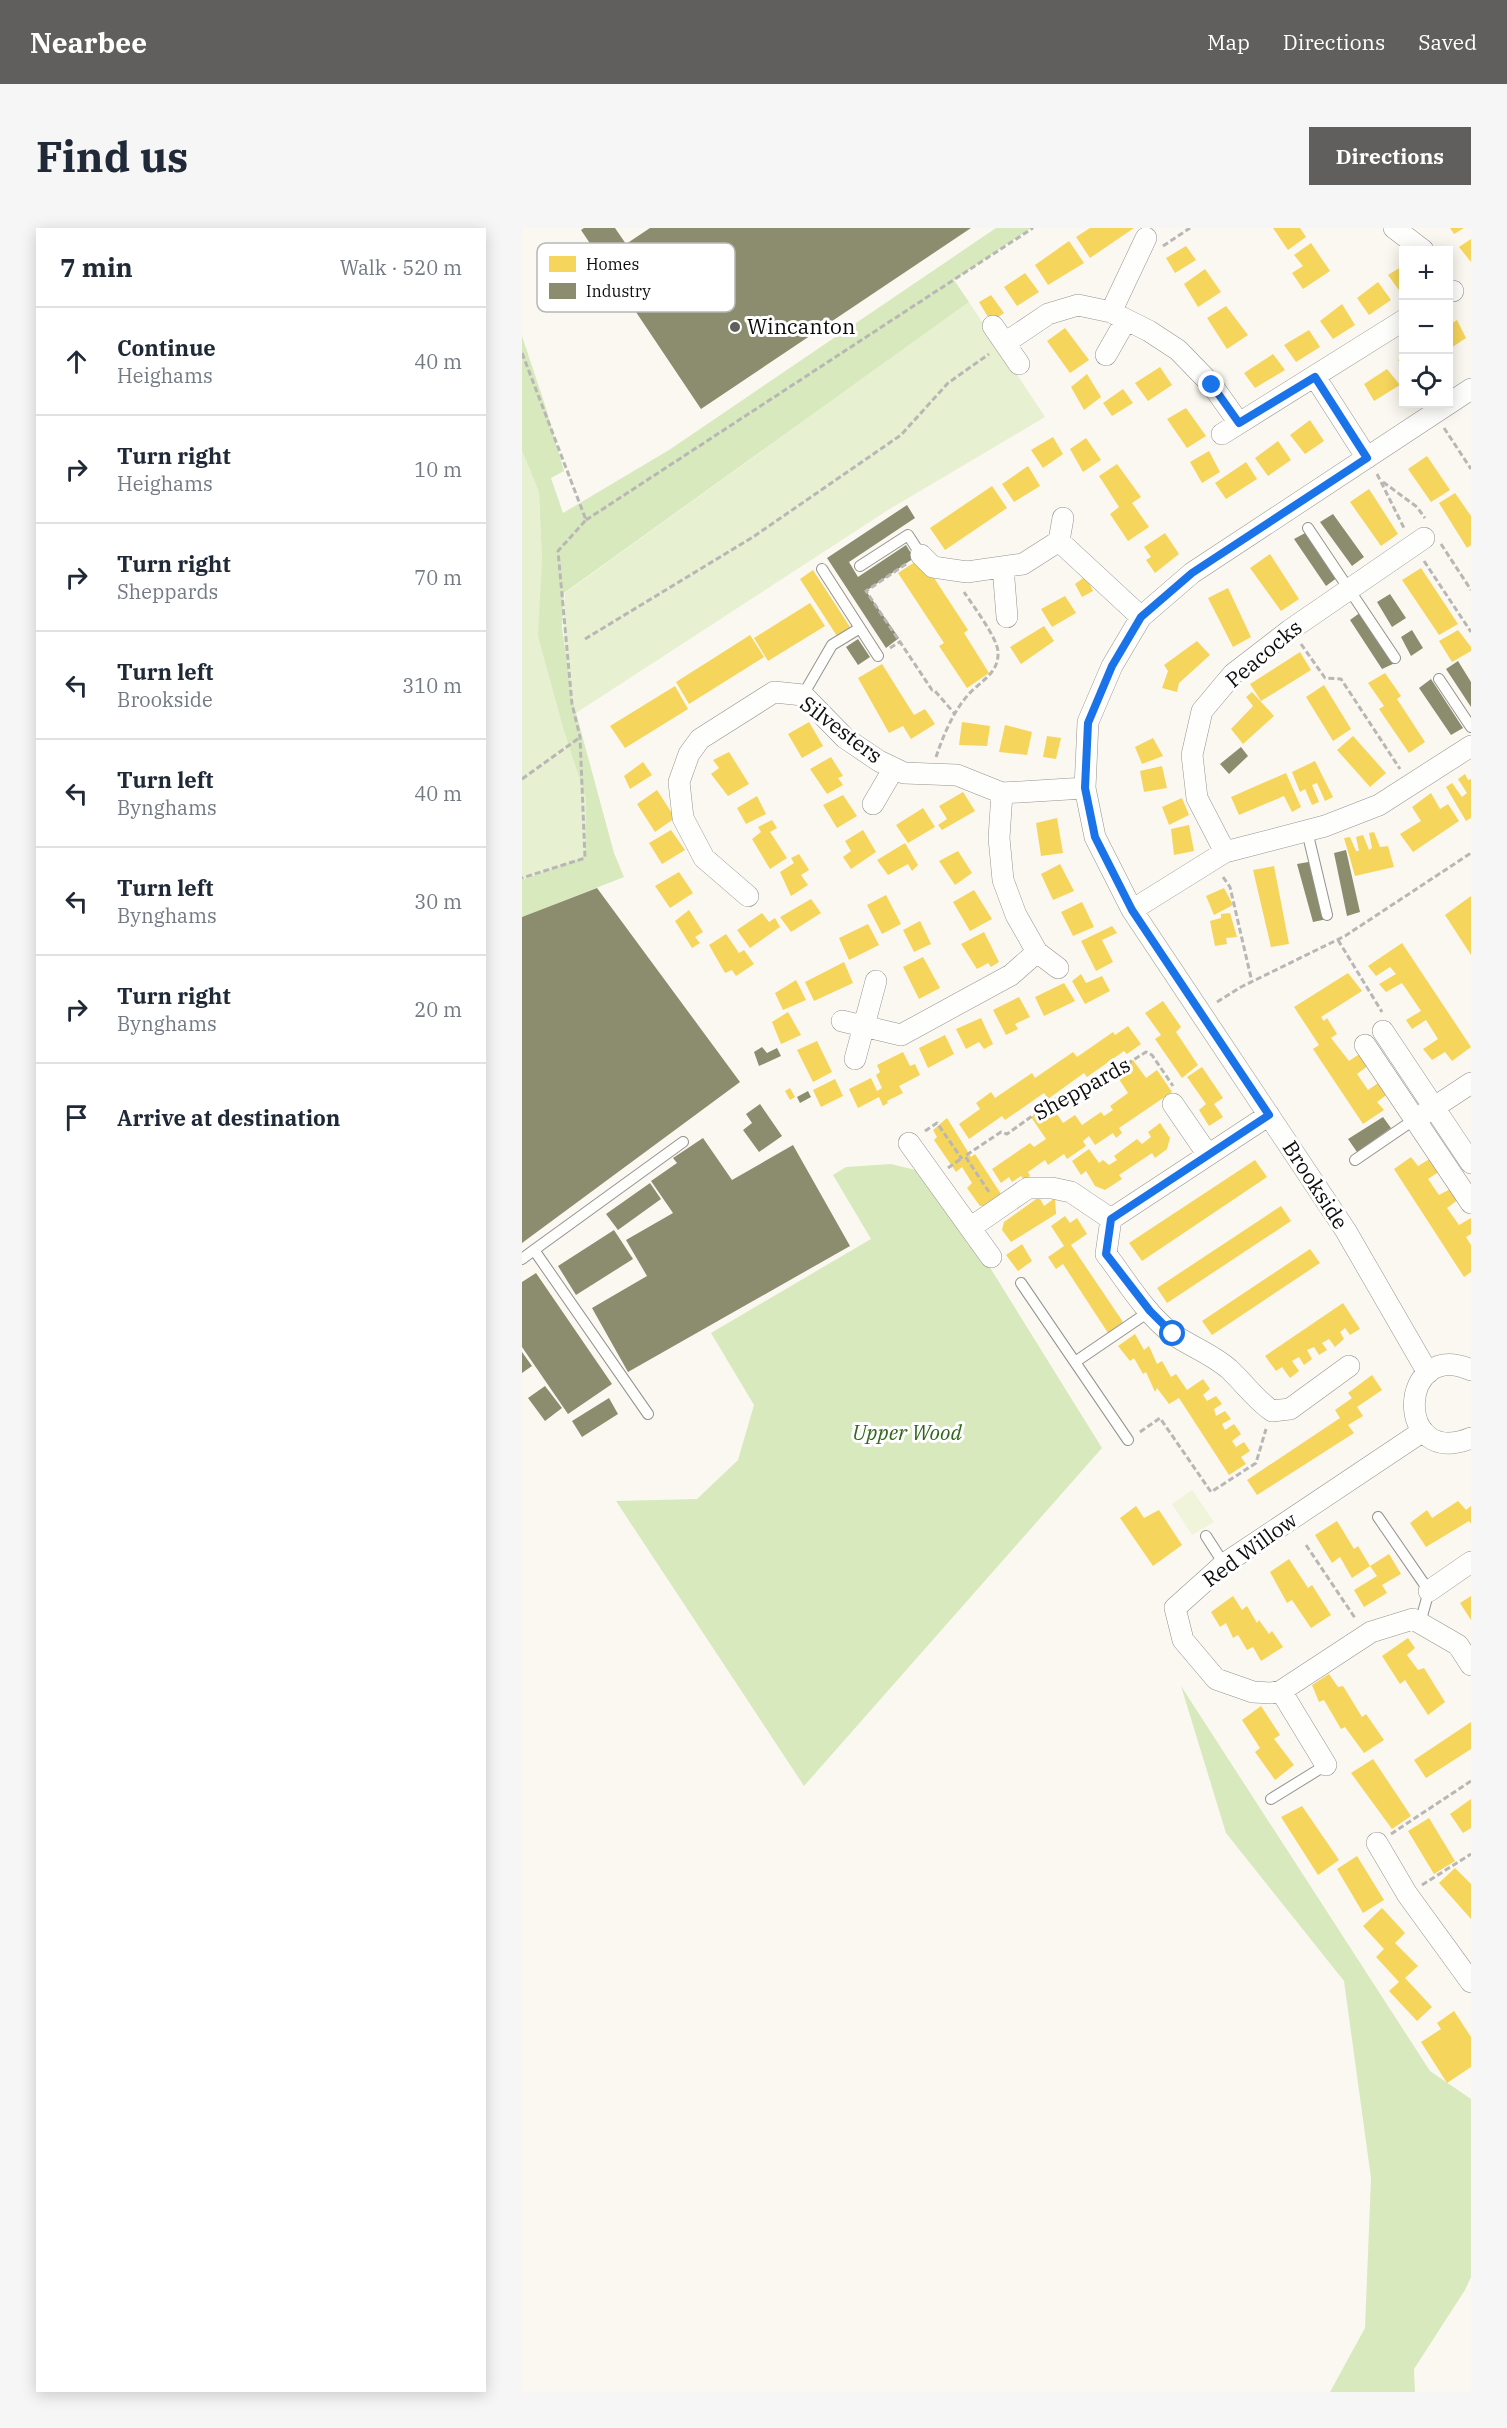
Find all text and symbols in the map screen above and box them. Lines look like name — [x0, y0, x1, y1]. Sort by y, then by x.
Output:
text: Nearbee — [30, 24, 147, 61]
text: Map — [1207, 28, 1250, 56]
text: Directions — [1283, 28, 1385, 56]
text: Saved — [1418, 28, 1477, 56]
button: Directions — [1309, 127, 1471, 185]
text: Find us — [36, 129, 188, 184]
legend — [537, 243, 735, 312]
map controls — [1399, 246, 1453, 408]
button: + — [1399, 246, 1453, 300]
text: 7 min — [60, 250, 133, 284]
text: Walk · 520 m — [340, 254, 462, 281]
text: Homes — [586, 254, 639, 274]
text: Industry — [586, 281, 651, 301]
button: − — [1399, 300, 1453, 354]
place label: Wincanton — [747, 312, 855, 340]
marker: Wincanton — [728, 320, 742, 334]
text: Continue — [117, 333, 216, 362]
icon: ahead — [60, 345, 93, 378]
text: 40 m — [414, 348, 462, 375]
button: locate — [1399, 354, 1453, 408]
text: Heighams — [117, 362, 213, 389]
route end — [1198, 371, 1224, 397]
text: Turn right — [117, 441, 231, 470]
icon: right — [60, 453, 93, 486]
text: 10 m — [414, 456, 462, 483]
text: Heighams — [117, 470, 213, 497]
text: Turn right — [117, 549, 231, 578]
icon: right — [60, 561, 93, 594]
text: 70 m — [414, 564, 462, 591]
text: Sheppards — [117, 578, 218, 605]
street label: Peacocks — [1219, 613, 1307, 693]
text: Turn left — [117, 657, 213, 686]
icon: left — [60, 669, 93, 702]
text: 310 m — [402, 672, 462, 699]
text: Brookside — [117, 686, 213, 713]
street label: Silvesters — [795, 689, 888, 769]
text: Turn left — [117, 765, 213, 794]
icon: left — [60, 777, 93, 810]
text: 40 m — [414, 780, 462, 807]
text: Bynghams — [117, 794, 217, 821]
text: Turn left — [117, 873, 213, 902]
icon: left — [60, 885, 93, 918]
text: 30 m — [414, 888, 462, 915]
text: Bynghams — [117, 902, 217, 929]
text: Turn right — [117, 981, 231, 1010]
icon: right — [60, 993, 93, 1026]
text: 20 m — [414, 996, 462, 1023]
text: Bynghams — [117, 1010, 217, 1037]
street label: Sheppards — [1028, 1050, 1135, 1126]
icon: arrive — [60, 1101, 93, 1134]
text: Arrive at destination — [117, 1103, 340, 1132]
street label: Brookside — [1277, 1135, 1355, 1234]
route start — [1159, 1320, 1185, 1346]
park label: Upper Wood — [852, 1418, 962, 1446]
street label: Red Willow — [1197, 1505, 1303, 1593]

